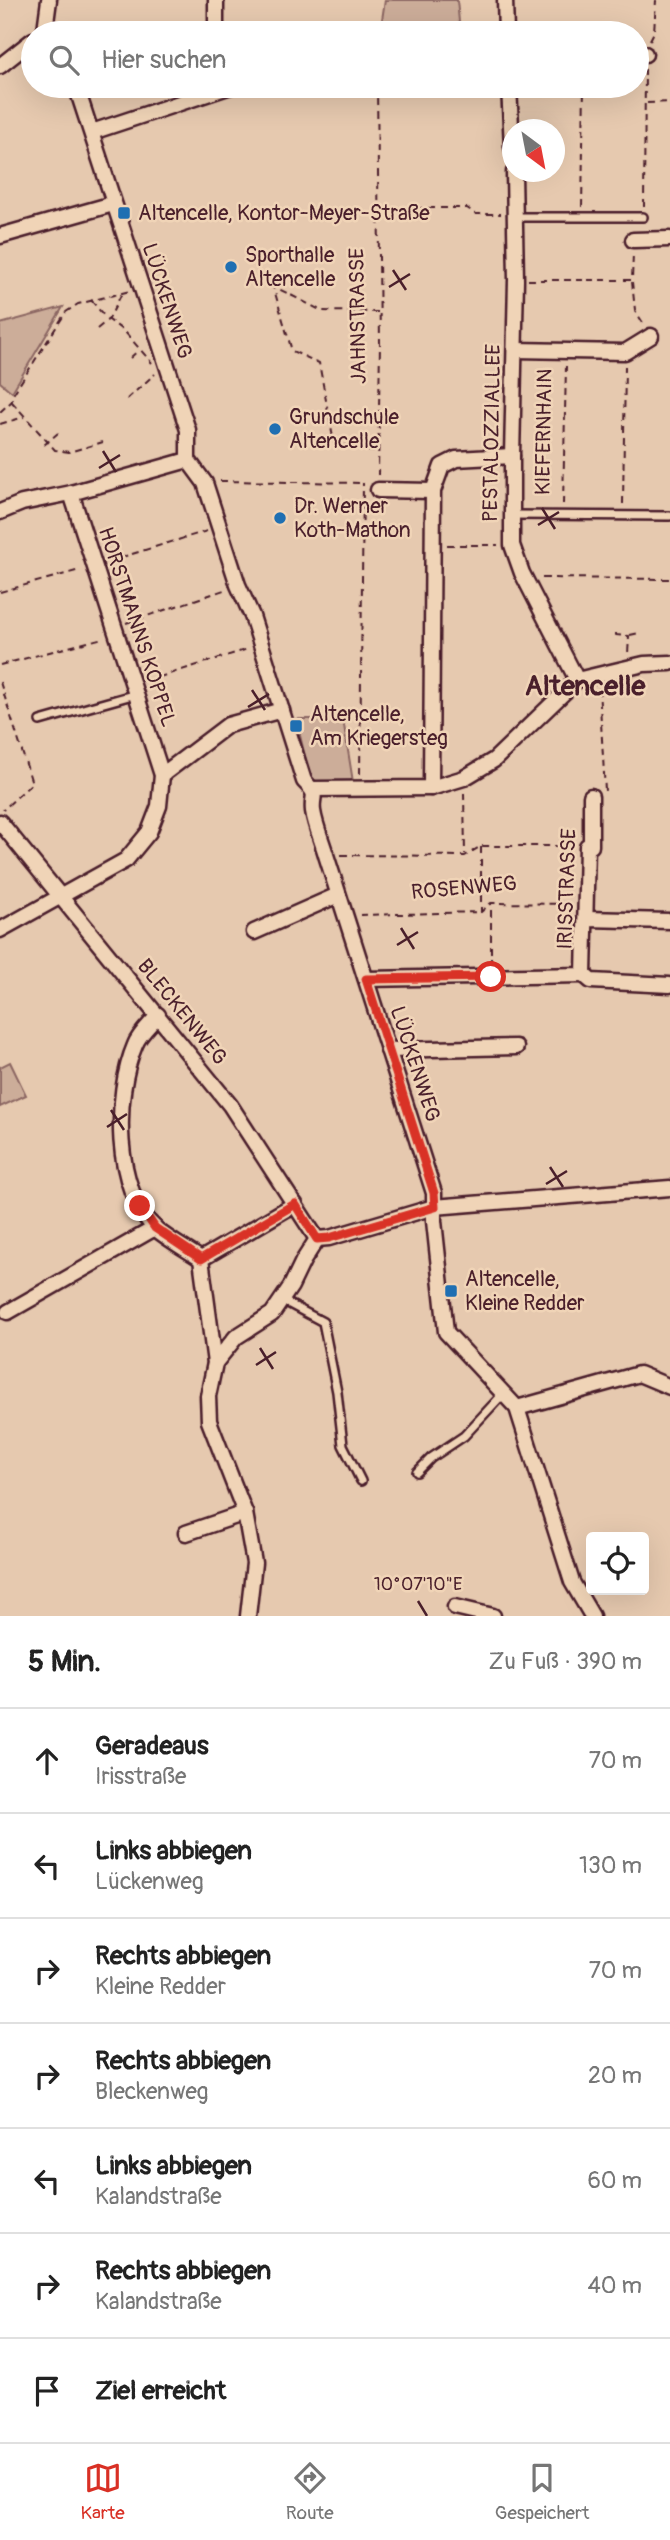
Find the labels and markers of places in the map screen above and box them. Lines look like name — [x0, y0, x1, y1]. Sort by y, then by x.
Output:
place label: Altencelle, Kontor-Meyer-Straße — [138, 200, 430, 227]
marker: Altencelle, Kontor-Meyer-Straße — [116, 205, 132, 221]
place label: Sporthalle Altencelle — [245, 242, 336, 293]
marker: Sporthalle Altencelle — [223, 259, 239, 275]
place label: Grundschule Altencelle — [289, 404, 400, 455]
marker: Grundschule Altencelle — [267, 421, 283, 437]
place label: Dr. Werner Koth-Mathon — [294, 493, 411, 544]
marker: Dr. Werner Koth-Mathon — [272, 510, 288, 526]
place label: Altencelle, Am Kriegersteg — [310, 701, 448, 752]
marker: Altencelle, Am Kriegersteg — [288, 718, 304, 734]
place label: Altencelle, Kleine Redder — [465, 1266, 585, 1317]
marker: Altencelle, Kleine Redder — [443, 1283, 459, 1299]

